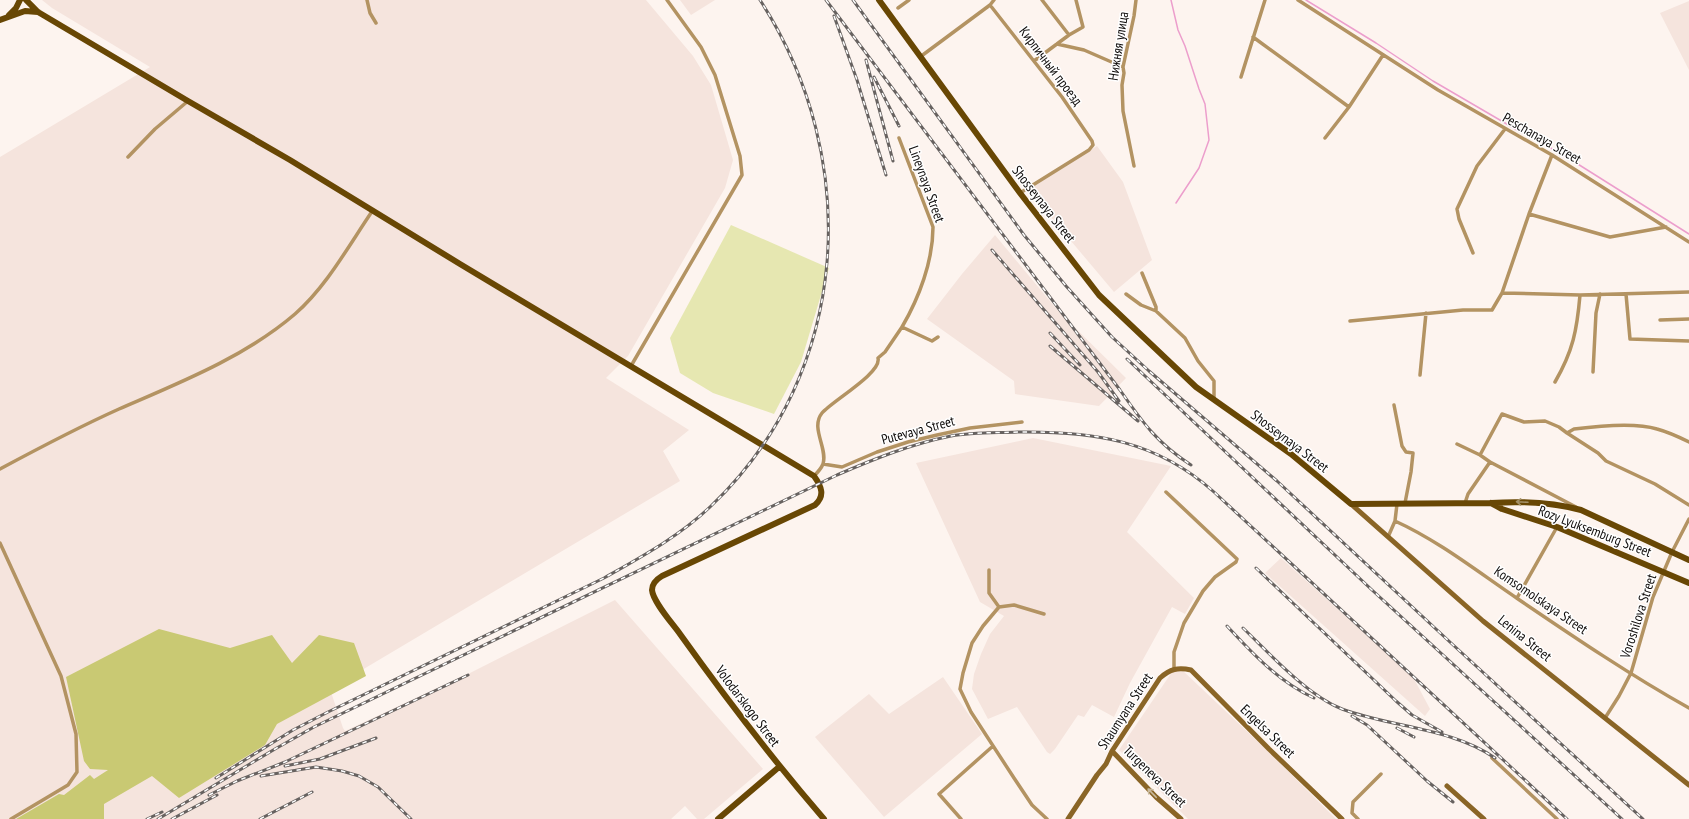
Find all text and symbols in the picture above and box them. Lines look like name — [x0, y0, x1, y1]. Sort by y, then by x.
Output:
street label: Нижняя улица — [1104, 10, 1132, 82]
street label: Кирпичный проезд — [1015, 23, 1087, 109]
street label: Peschanaya Street — [1500, 108, 1585, 168]
street label: Lineynaya Street — [905, 143, 949, 225]
street label: Shosseynaya Street — [1008, 162, 1080, 246]
street label: Shosseynaya Street — [1247, 406, 1333, 476]
street label: Putevaya Street — [879, 412, 957, 448]
one-way arrow — [1516, 498, 1529, 505]
street label: Rozy Lyuksemburg Street — [1536, 501, 1654, 561]
street label: Komsomolskaya Street — [1491, 562, 1591, 638]
street label: Voroshilova Street — [1616, 571, 1660, 661]
street label: Lenina Street — [1495, 611, 1556, 665]
street label: Volodarskogo Street — [711, 661, 784, 750]
street label: Shaumyana Street — [1094, 669, 1156, 753]
street label: Engelsa Street — [1237, 700, 1299, 762]
street label: Turgeneva Street — [1119, 741, 1191, 811]
one-way arrow — [1147, 788, 1157, 798]

